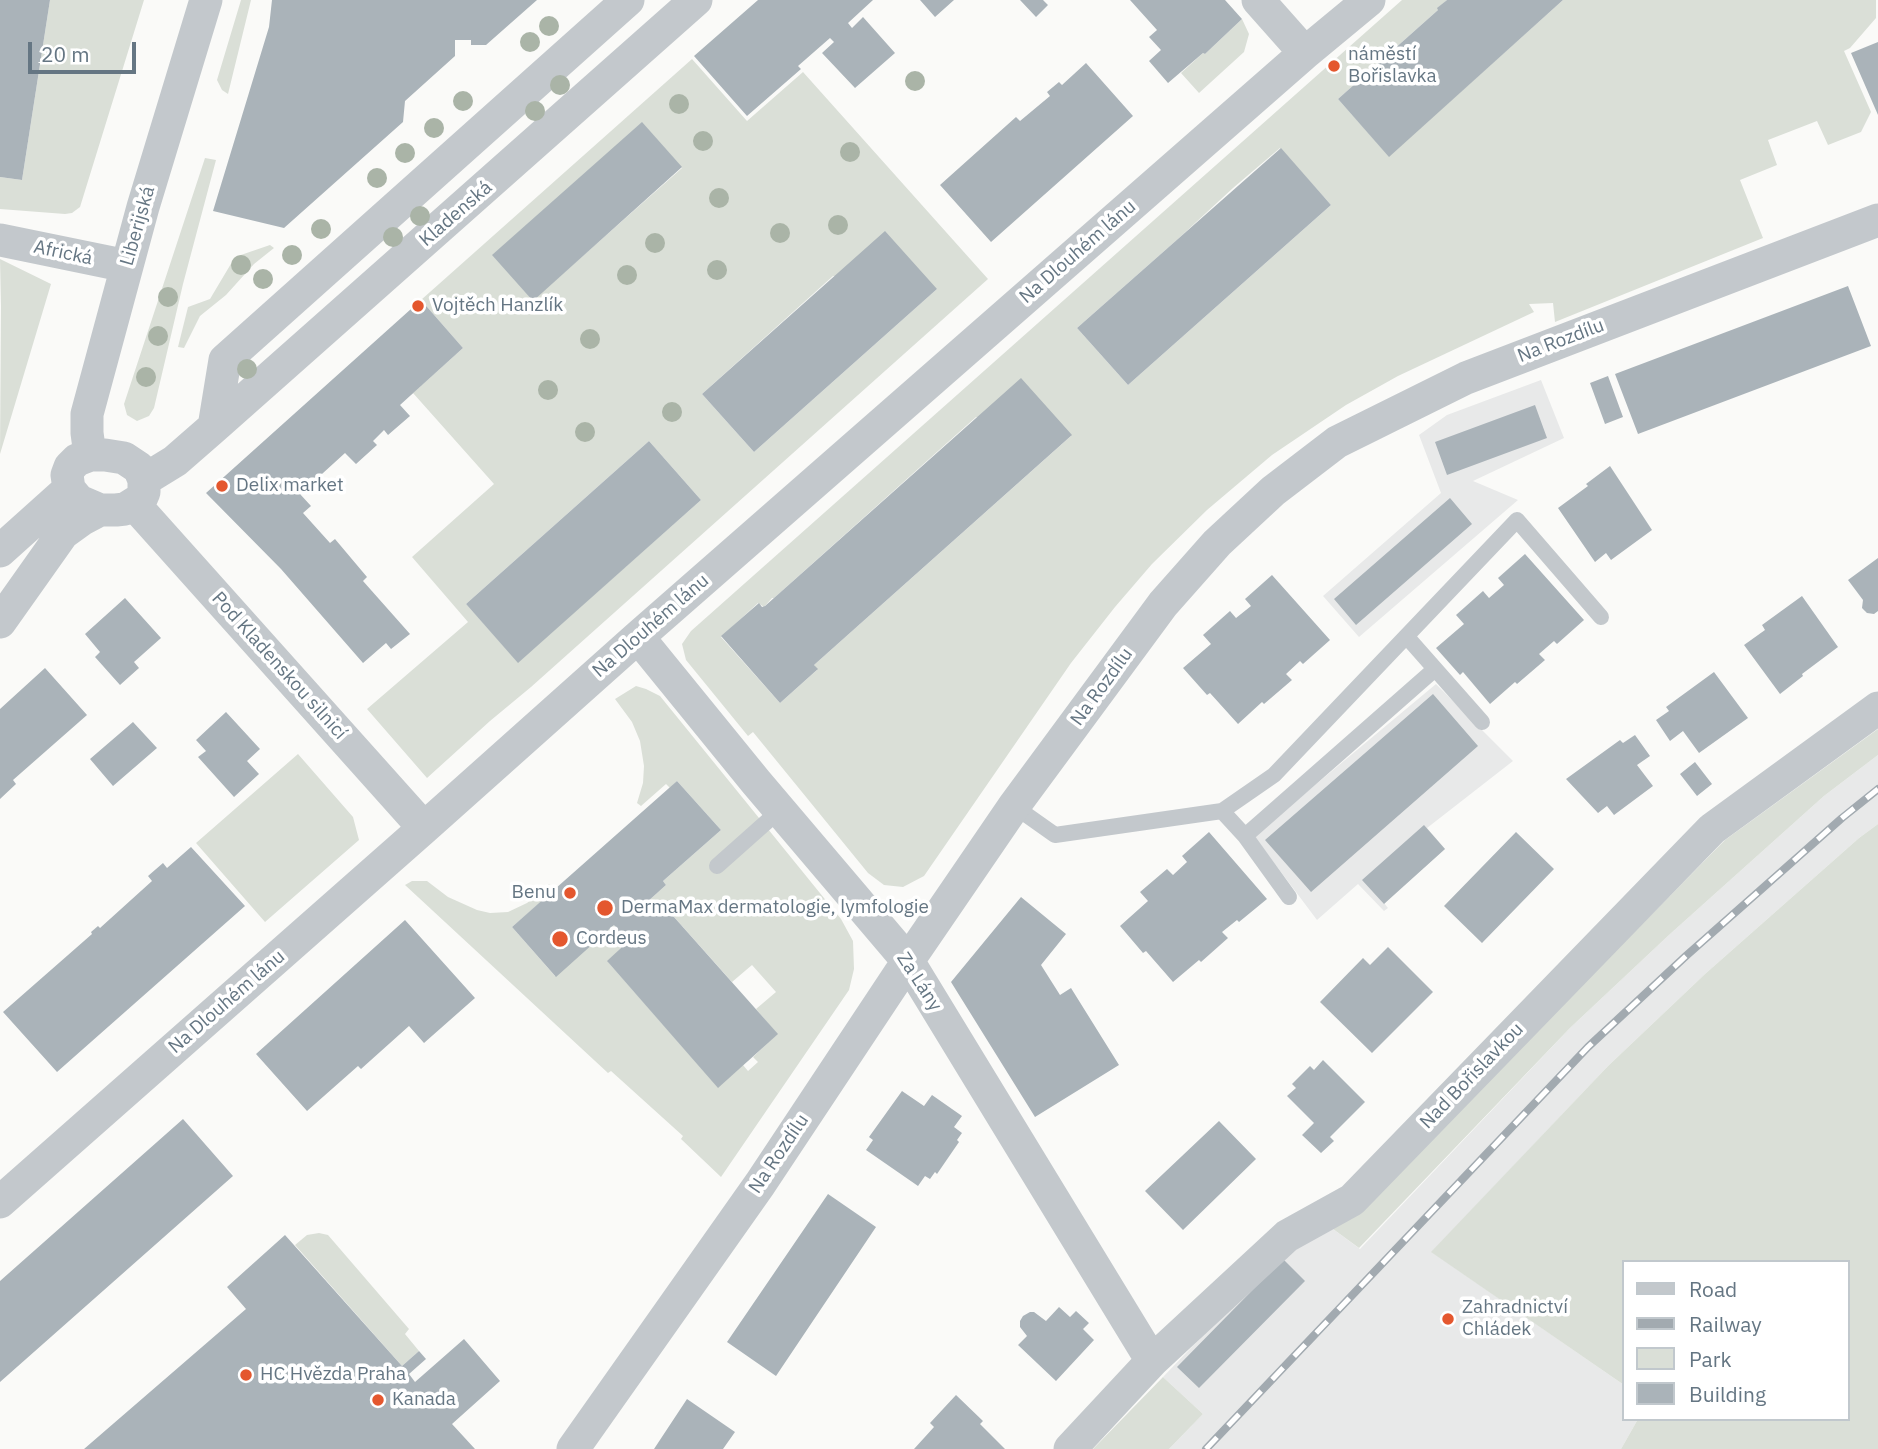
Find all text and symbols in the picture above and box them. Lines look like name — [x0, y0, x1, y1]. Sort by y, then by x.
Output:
scale bar — [32, 28, 140, 72]
text: 20 m — [41, 40, 90, 68]
place label: náměstí Bořislavka — [1348, 44, 1437, 88]
marker: náměstí Bořislavka — [1326, 58, 1342, 74]
street label: Kladenská — [415, 176, 497, 252]
street label: Liberijská — [116, 184, 160, 268]
street label: Na Dlouhém lánu — [1015, 195, 1141, 309]
street label: Africká — [31, 236, 95, 270]
place label: Vojtěch Hanzlík — [432, 295, 563, 317]
marker: Vojtěch Hanzlík — [410, 298, 426, 314]
street label: Na Rozdílu — [1515, 314, 1607, 368]
place label: Delix market — [236, 475, 344, 497]
marker: Delix market — [214, 478, 230, 494]
street label: Na Dlouhém lánu — [588, 569, 714, 683]
street label: Pod Kladenskou silnicí — [207, 587, 351, 745]
street label: Na Rozdílu — [1066, 644, 1138, 730]
place label: Benu — [512, 882, 556, 904]
marker: Benu — [562, 885, 578, 901]
place label: DermaMax dermatologie, lymfologie — [621, 897, 929, 919]
marker: DermaMax dermatologie, lymfologie — [595, 898, 615, 918]
place label: Cordeus — [576, 928, 647, 950]
marker: Cordeus — [550, 929, 570, 949]
street label: Na Dlouhém lánu — [164, 945, 290, 1059]
street label: Za Lány — [892, 948, 946, 1016]
street label: Nad Bořislavkou — [1416, 1018, 1528, 1134]
street label: Na Rozdílu — [744, 1110, 814, 1198]
legend — [1622, 1260, 1850, 1421]
text: Road — [1689, 1275, 1737, 1303]
place label: Zahradnictví Chládek — [1462, 1297, 1568, 1341]
text: Railway — [1689, 1310, 1762, 1338]
marker: Zahradnictví Chládek — [1440, 1311, 1456, 1327]
text: Park — [1689, 1345, 1732, 1373]
place label: HC Hvězda Praha — [260, 1364, 406, 1386]
marker: HC Hvězda Praha — [238, 1367, 254, 1383]
text: Building — [1689, 1380, 1766, 1408]
place label: Kanada — [392, 1389, 456, 1411]
marker: Kanada — [370, 1392, 386, 1408]

